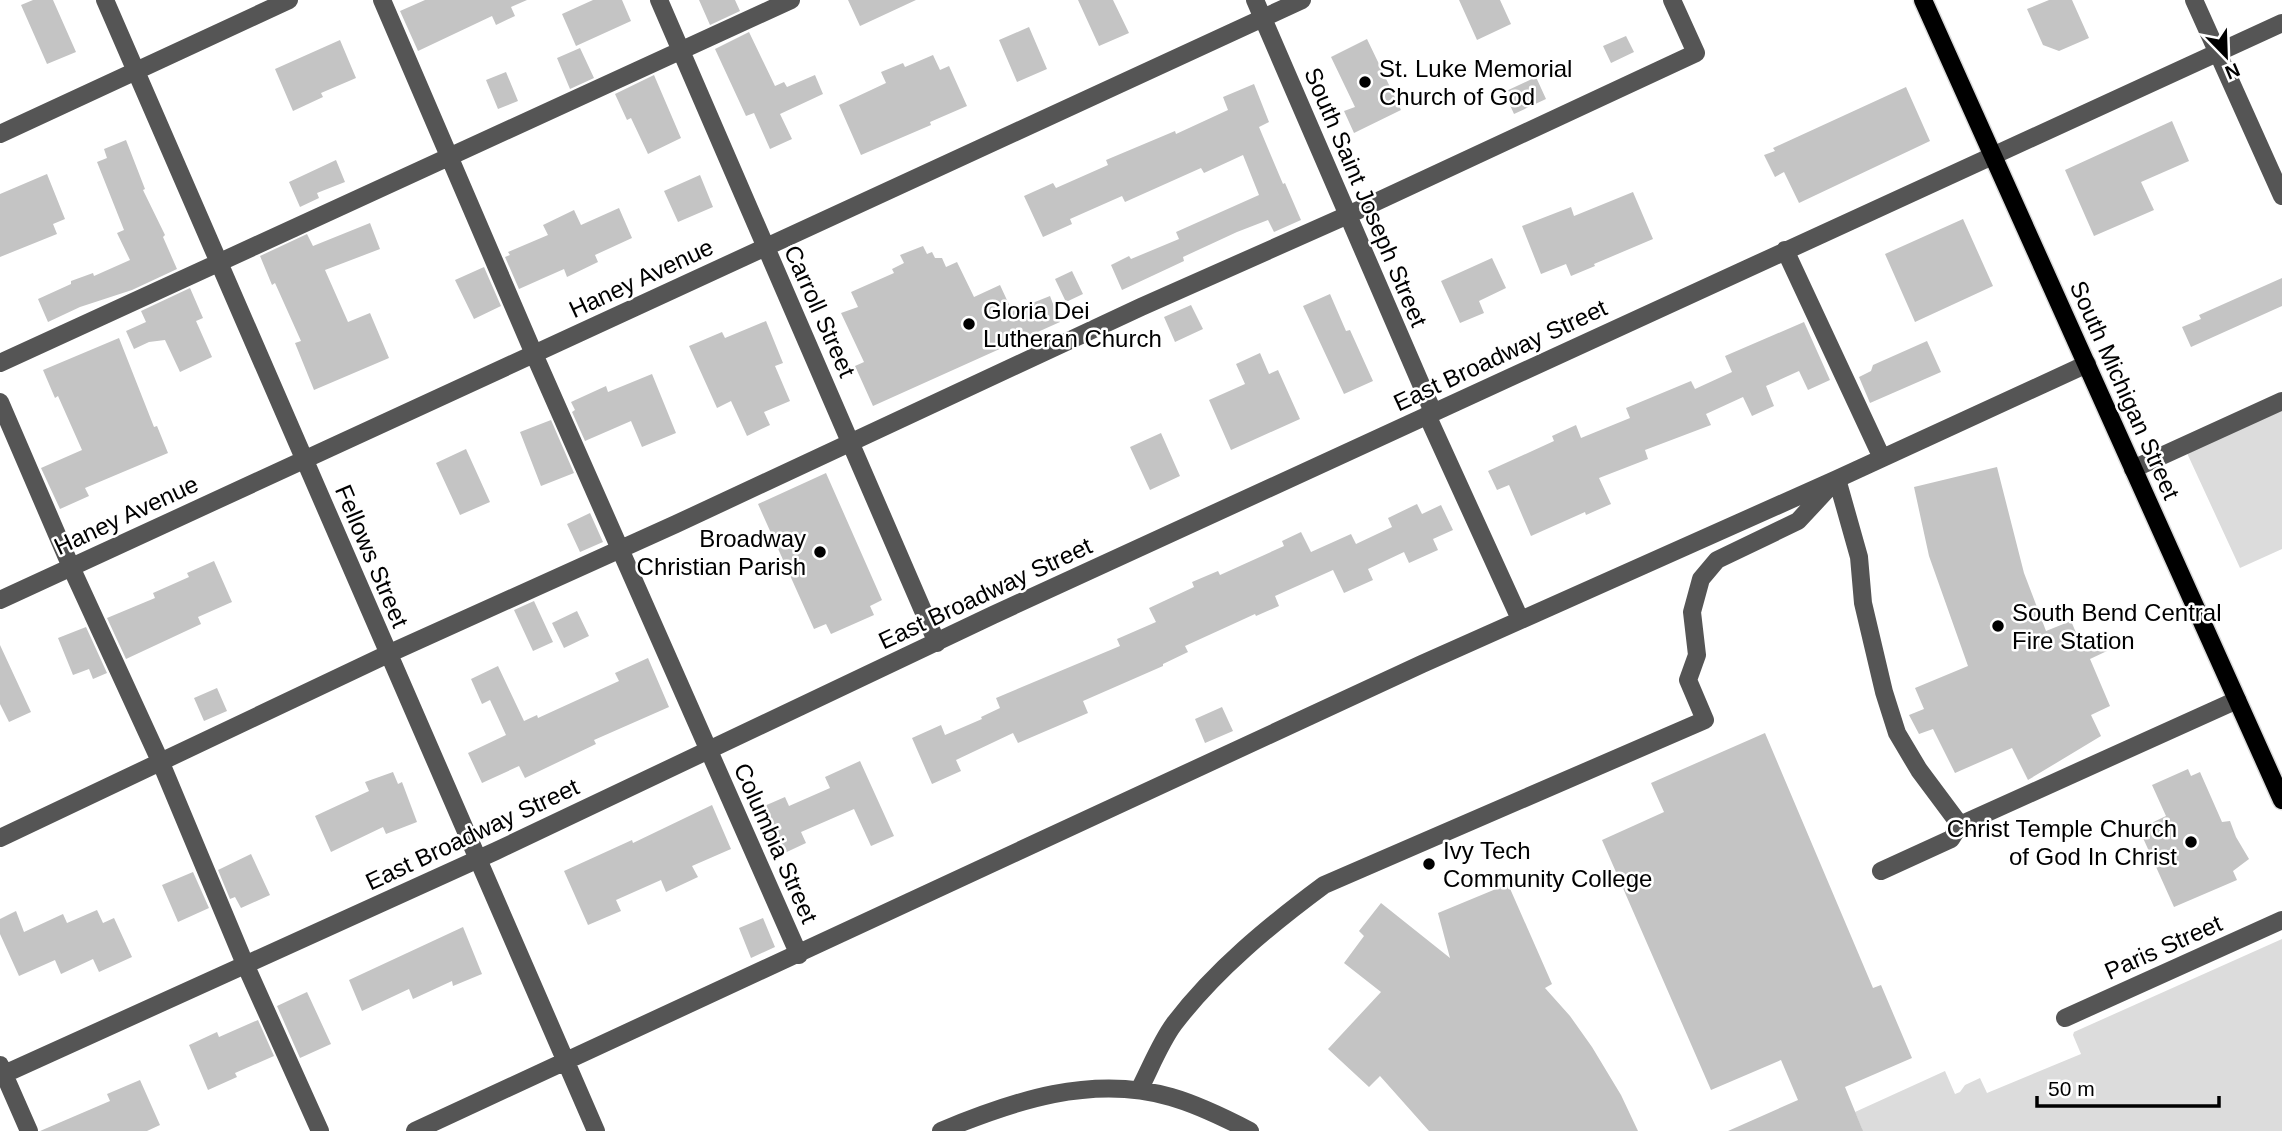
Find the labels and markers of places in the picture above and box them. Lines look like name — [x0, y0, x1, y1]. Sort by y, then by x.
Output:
place label: St. Luke Memorial Church of God — [1379, 55, 1572, 110]
marker: St. Luke Memorial Church of God — [1357, 74, 1373, 90]
place label: Gloria Dei Lutheran Church — [983, 297, 1162, 352]
marker: Gloria Dei Lutheran Church — [961, 316, 977, 332]
place label: Broadway Christian Parish — [637, 525, 806, 580]
marker: Broadway Christian Parish — [812, 544, 828, 560]
place label: South Bend Central Fire Station — [2012, 599, 2221, 654]
marker: South Bend Central Fire Station — [1990, 618, 2006, 634]
place label: Christ Temple Church of God In Christ — [1947, 815, 2177, 870]
marker: Christ Temple Church of God In Christ — [2183, 834, 2199, 850]
place label: Ivy Tech Community College — [1443, 837, 1652, 892]
marker: Ivy Tech Community College — [1421, 856, 1437, 872]

